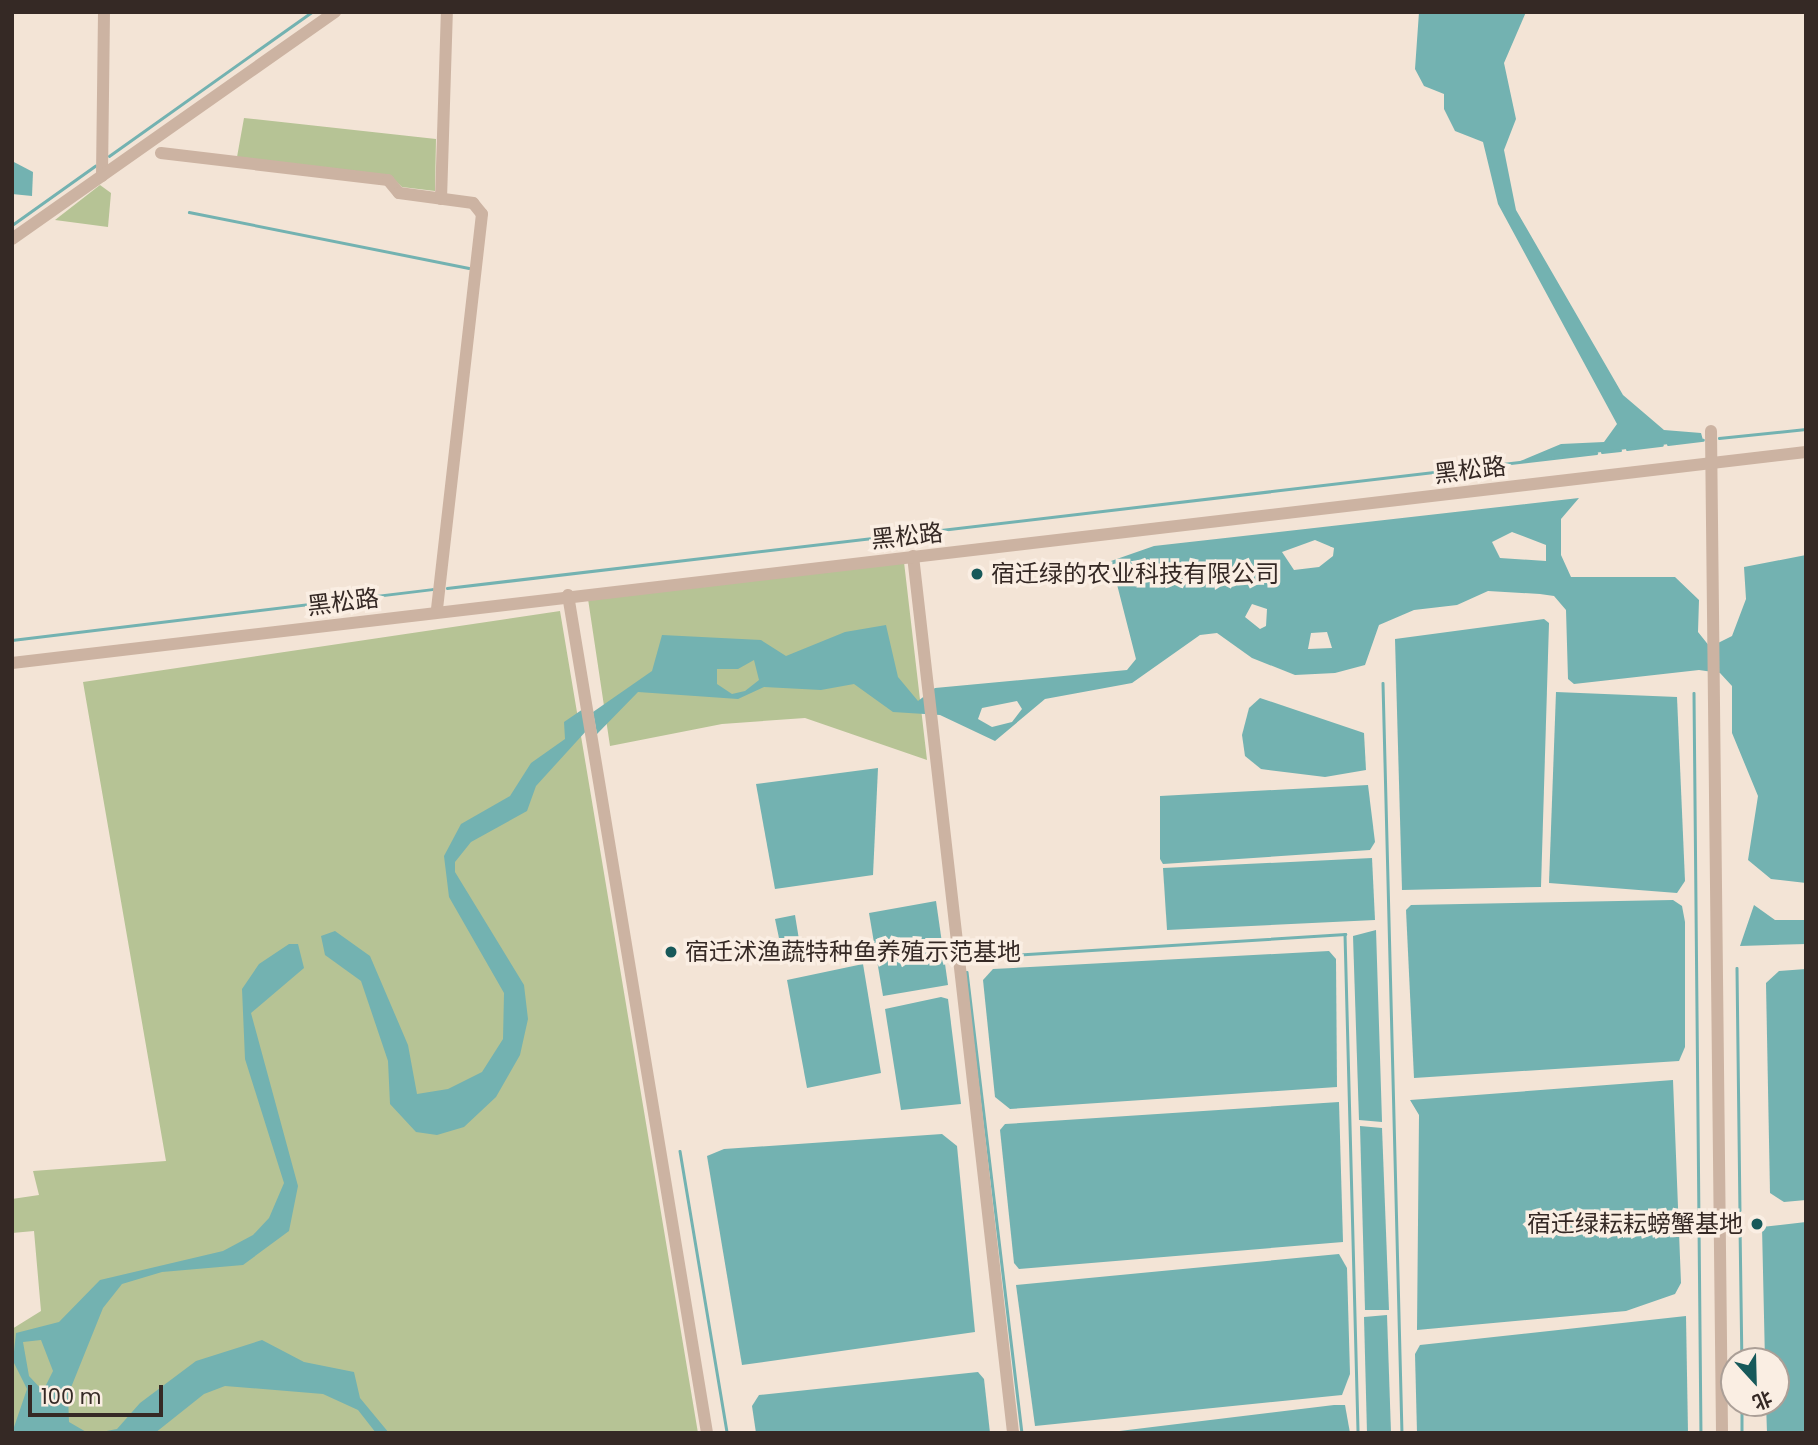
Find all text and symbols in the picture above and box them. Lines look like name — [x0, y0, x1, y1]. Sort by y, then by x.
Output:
street label: 黑松路 — [1433, 451, 1507, 489]
street label: 黑松路 — [870, 518, 944, 554]
place label: 宿迁绿的农业科技有限公司 — [991, 560, 1279, 588]
marker: 宿迁绿的农业科技有限公司 — [969, 566, 985, 582]
street label: 黑松路 — [306, 583, 380, 621]
place label: 宿迁沭渔蔬特种鱼养殖示范基地 — [685, 938, 1021, 966]
marker: 宿迁沭渔蔬特种鱼养殖示范基地 — [663, 944, 679, 960]
place label: 宿迁绿耘耘螃蟹基地 — [1527, 1210, 1743, 1238]
marker: 宿迁绿耘耘螃蟹基地 — [1749, 1216, 1765, 1232]
north arrow — [1720, 1347, 1790, 1417]
scale bar — [32, 1372, 166, 1416]
text: 100 m — [41, 1382, 101, 1411]
text: 北 — [1748, 1384, 1776, 1416]

